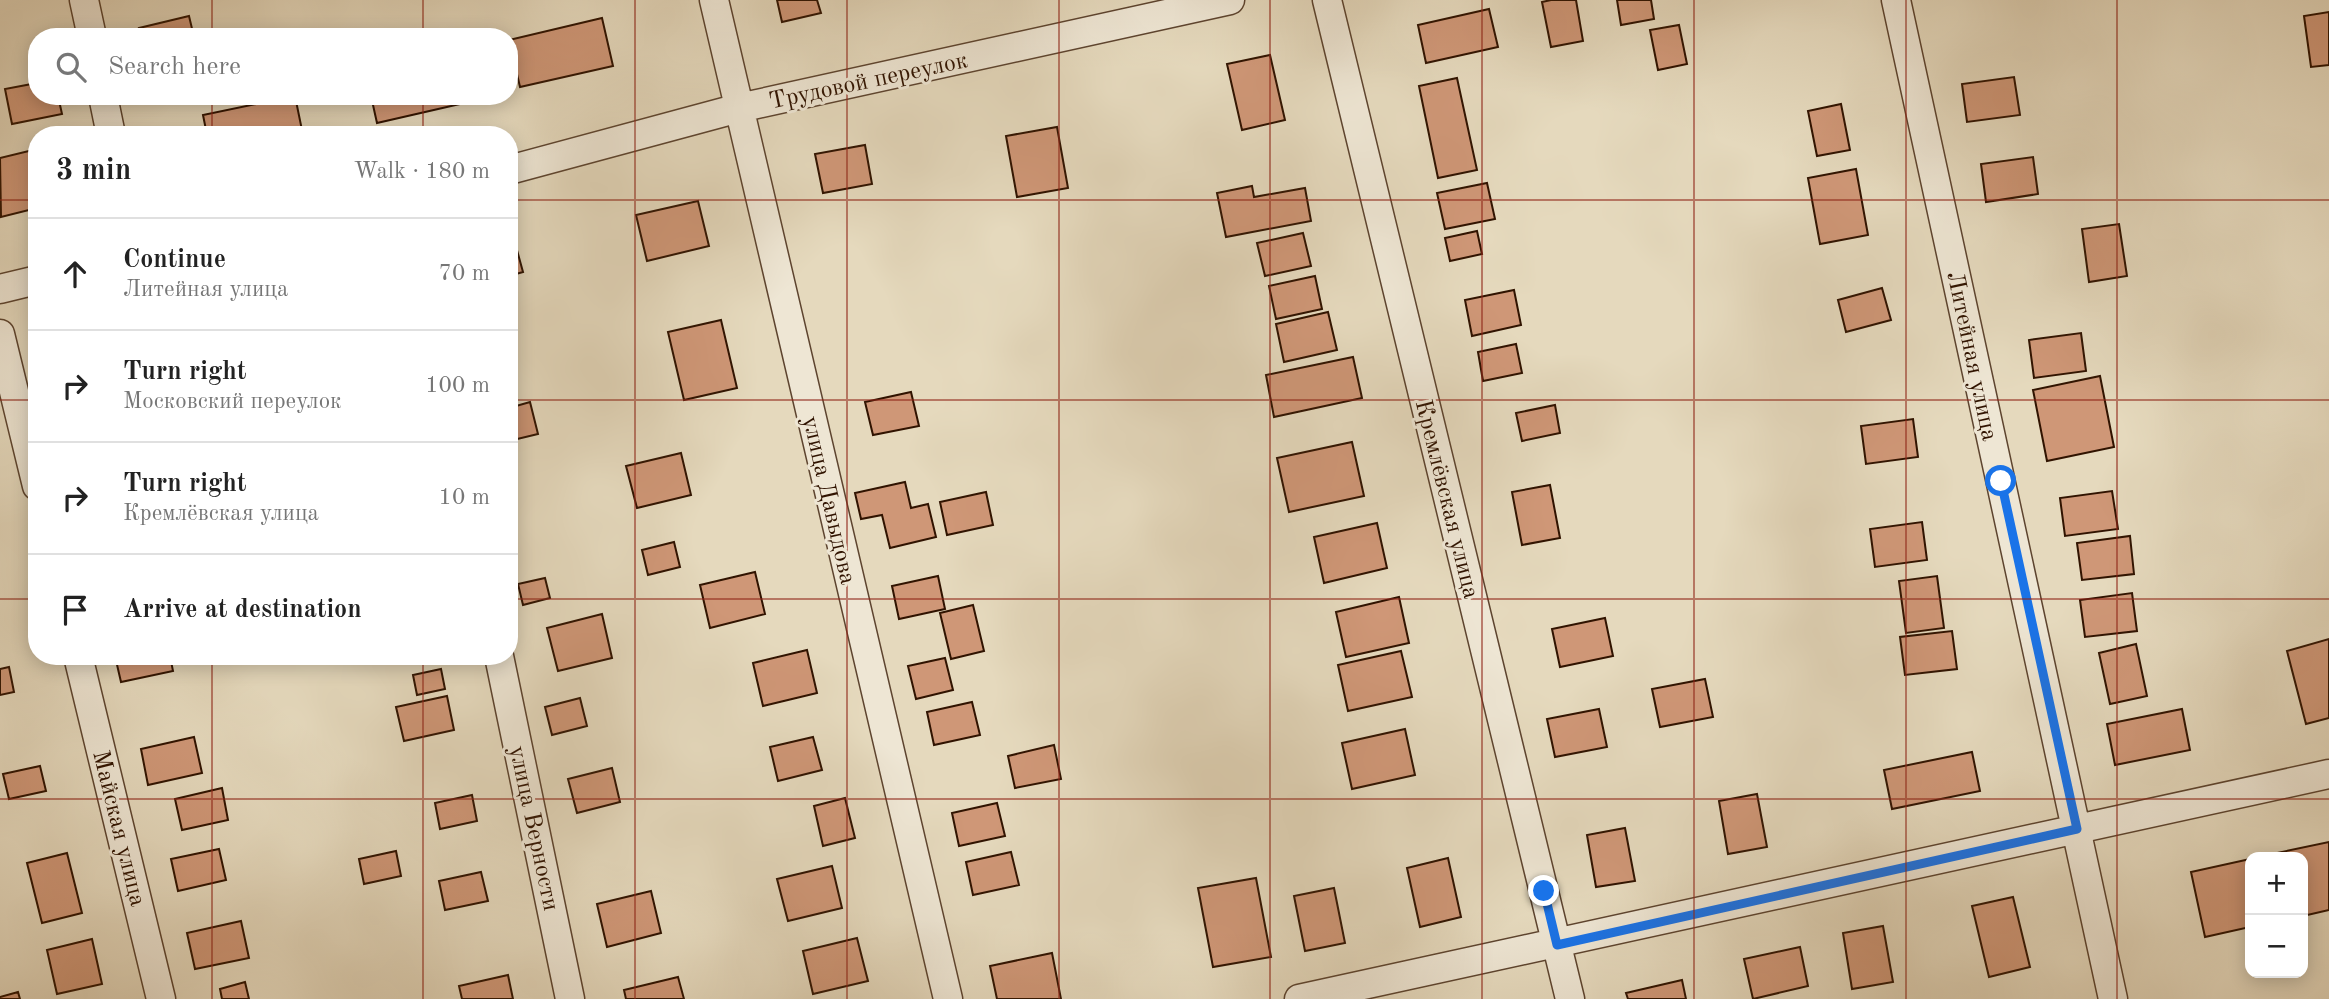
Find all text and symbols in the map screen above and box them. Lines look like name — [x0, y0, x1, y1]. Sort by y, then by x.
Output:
search box — [28, 28, 518, 105]
icon: search — [52, 48, 90, 86]
street label: Трудовой переулок — [767, 49, 970, 115]
text: Search here — [108, 54, 241, 80]
text: 3 min — [56, 156, 131, 186]
text: Walk · 180 m — [354, 160, 490, 183]
text: Continue — [123, 247, 226, 273]
icon: ahead — [56, 255, 94, 293]
text: 70 m — [439, 262, 490, 285]
street label: Литейная улица — [1941, 270, 2001, 443]
text: Литейная улица — [123, 278, 288, 301]
text: Turn right — [123, 359, 246, 385]
icon: right — [56, 367, 94, 405]
text: 100 m — [425, 374, 490, 397]
text: Московский переулок — [123, 390, 342, 413]
street label: Кремлёвская улица — [1410, 397, 1482, 602]
street label: улица Давыдова — [797, 414, 859, 587]
route start — [1985, 465, 2016, 496]
text: Turn right — [123, 471, 246, 497]
icon: right — [56, 479, 94, 517]
text: 10 m — [439, 486, 490, 509]
text: Кремлёвская улица — [123, 502, 319, 525]
icon: arrive — [56, 591, 94, 629]
text: Arrive at destination — [123, 597, 362, 623]
street label: улица Верности — [504, 744, 562, 913]
street label: Майская улица — [87, 748, 149, 909]
map controls — [2245, 852, 2308, 978]
button: + — [2245, 852, 2308, 915]
route end — [1528, 875, 1559, 906]
button: − — [2245, 915, 2308, 978]

